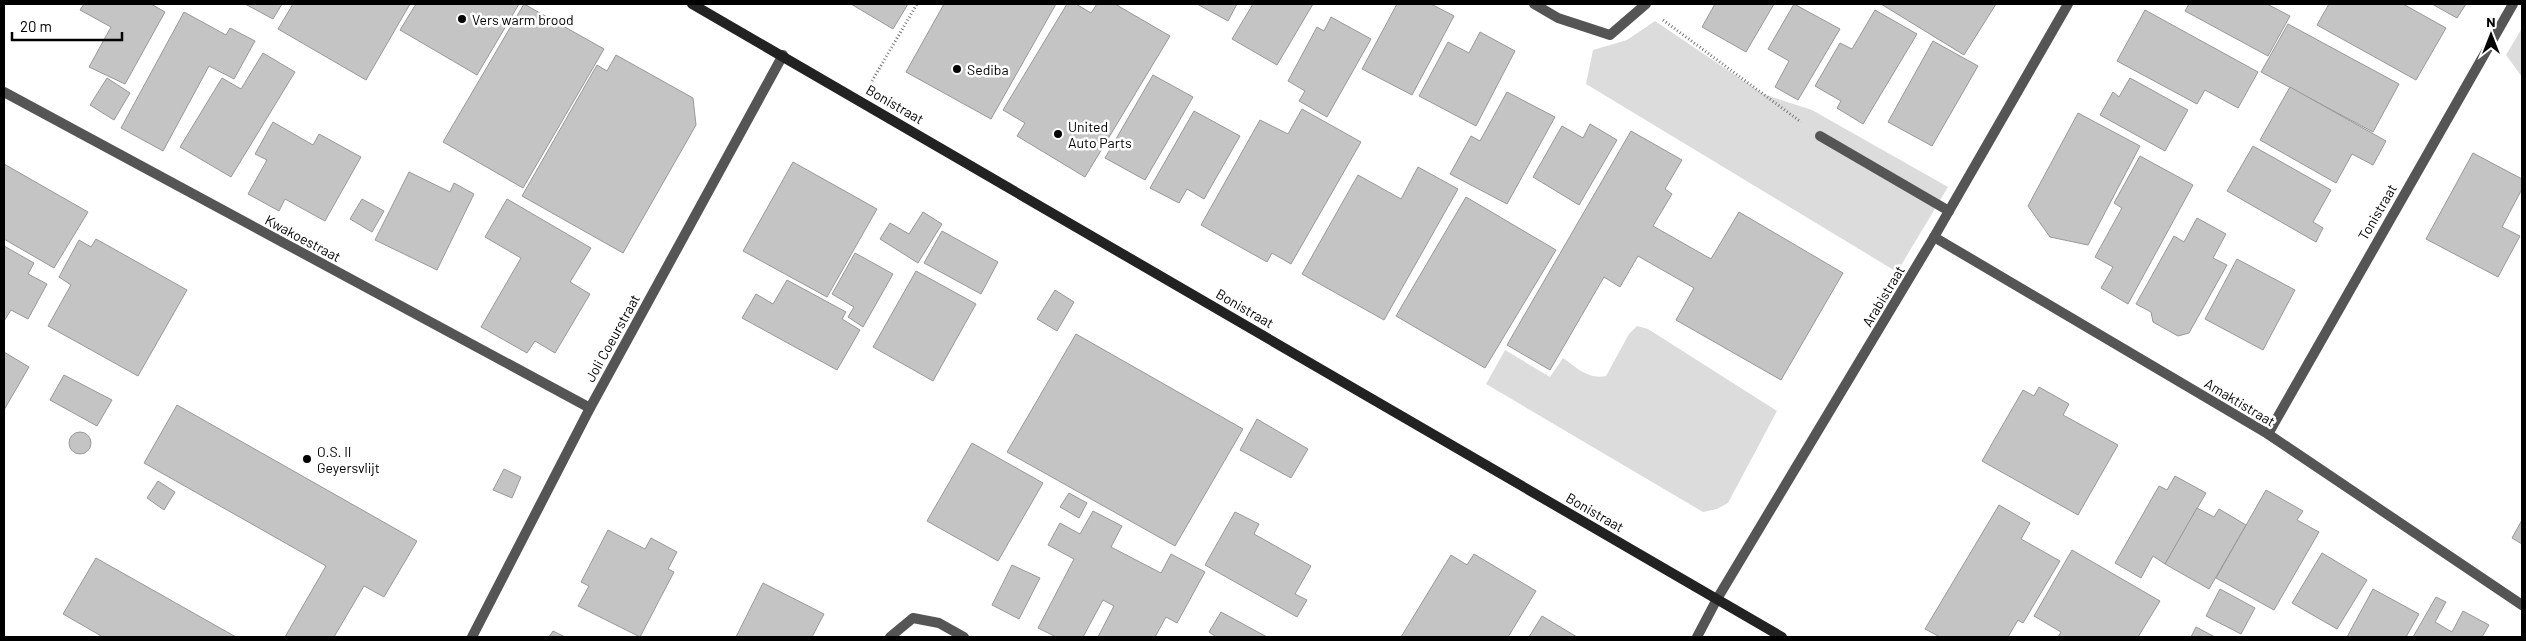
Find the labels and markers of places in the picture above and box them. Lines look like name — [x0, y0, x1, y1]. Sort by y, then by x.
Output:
place label: Vers warm brood — [472, 11, 574, 28]
marker: Vers warm brood — [456, 13, 468, 25]
place label: Sediba — [967, 61, 1009, 78]
marker: Sediba — [951, 63, 963, 75]
place label: United Auto Parts — [1068, 118, 1132, 151]
marker: United Auto Parts — [1052, 128, 1064, 140]
place label: O.S. II Geyersvlijt — [317, 443, 380, 476]
marker: O.S. II Geyersvlijt — [301, 453, 313, 465]

